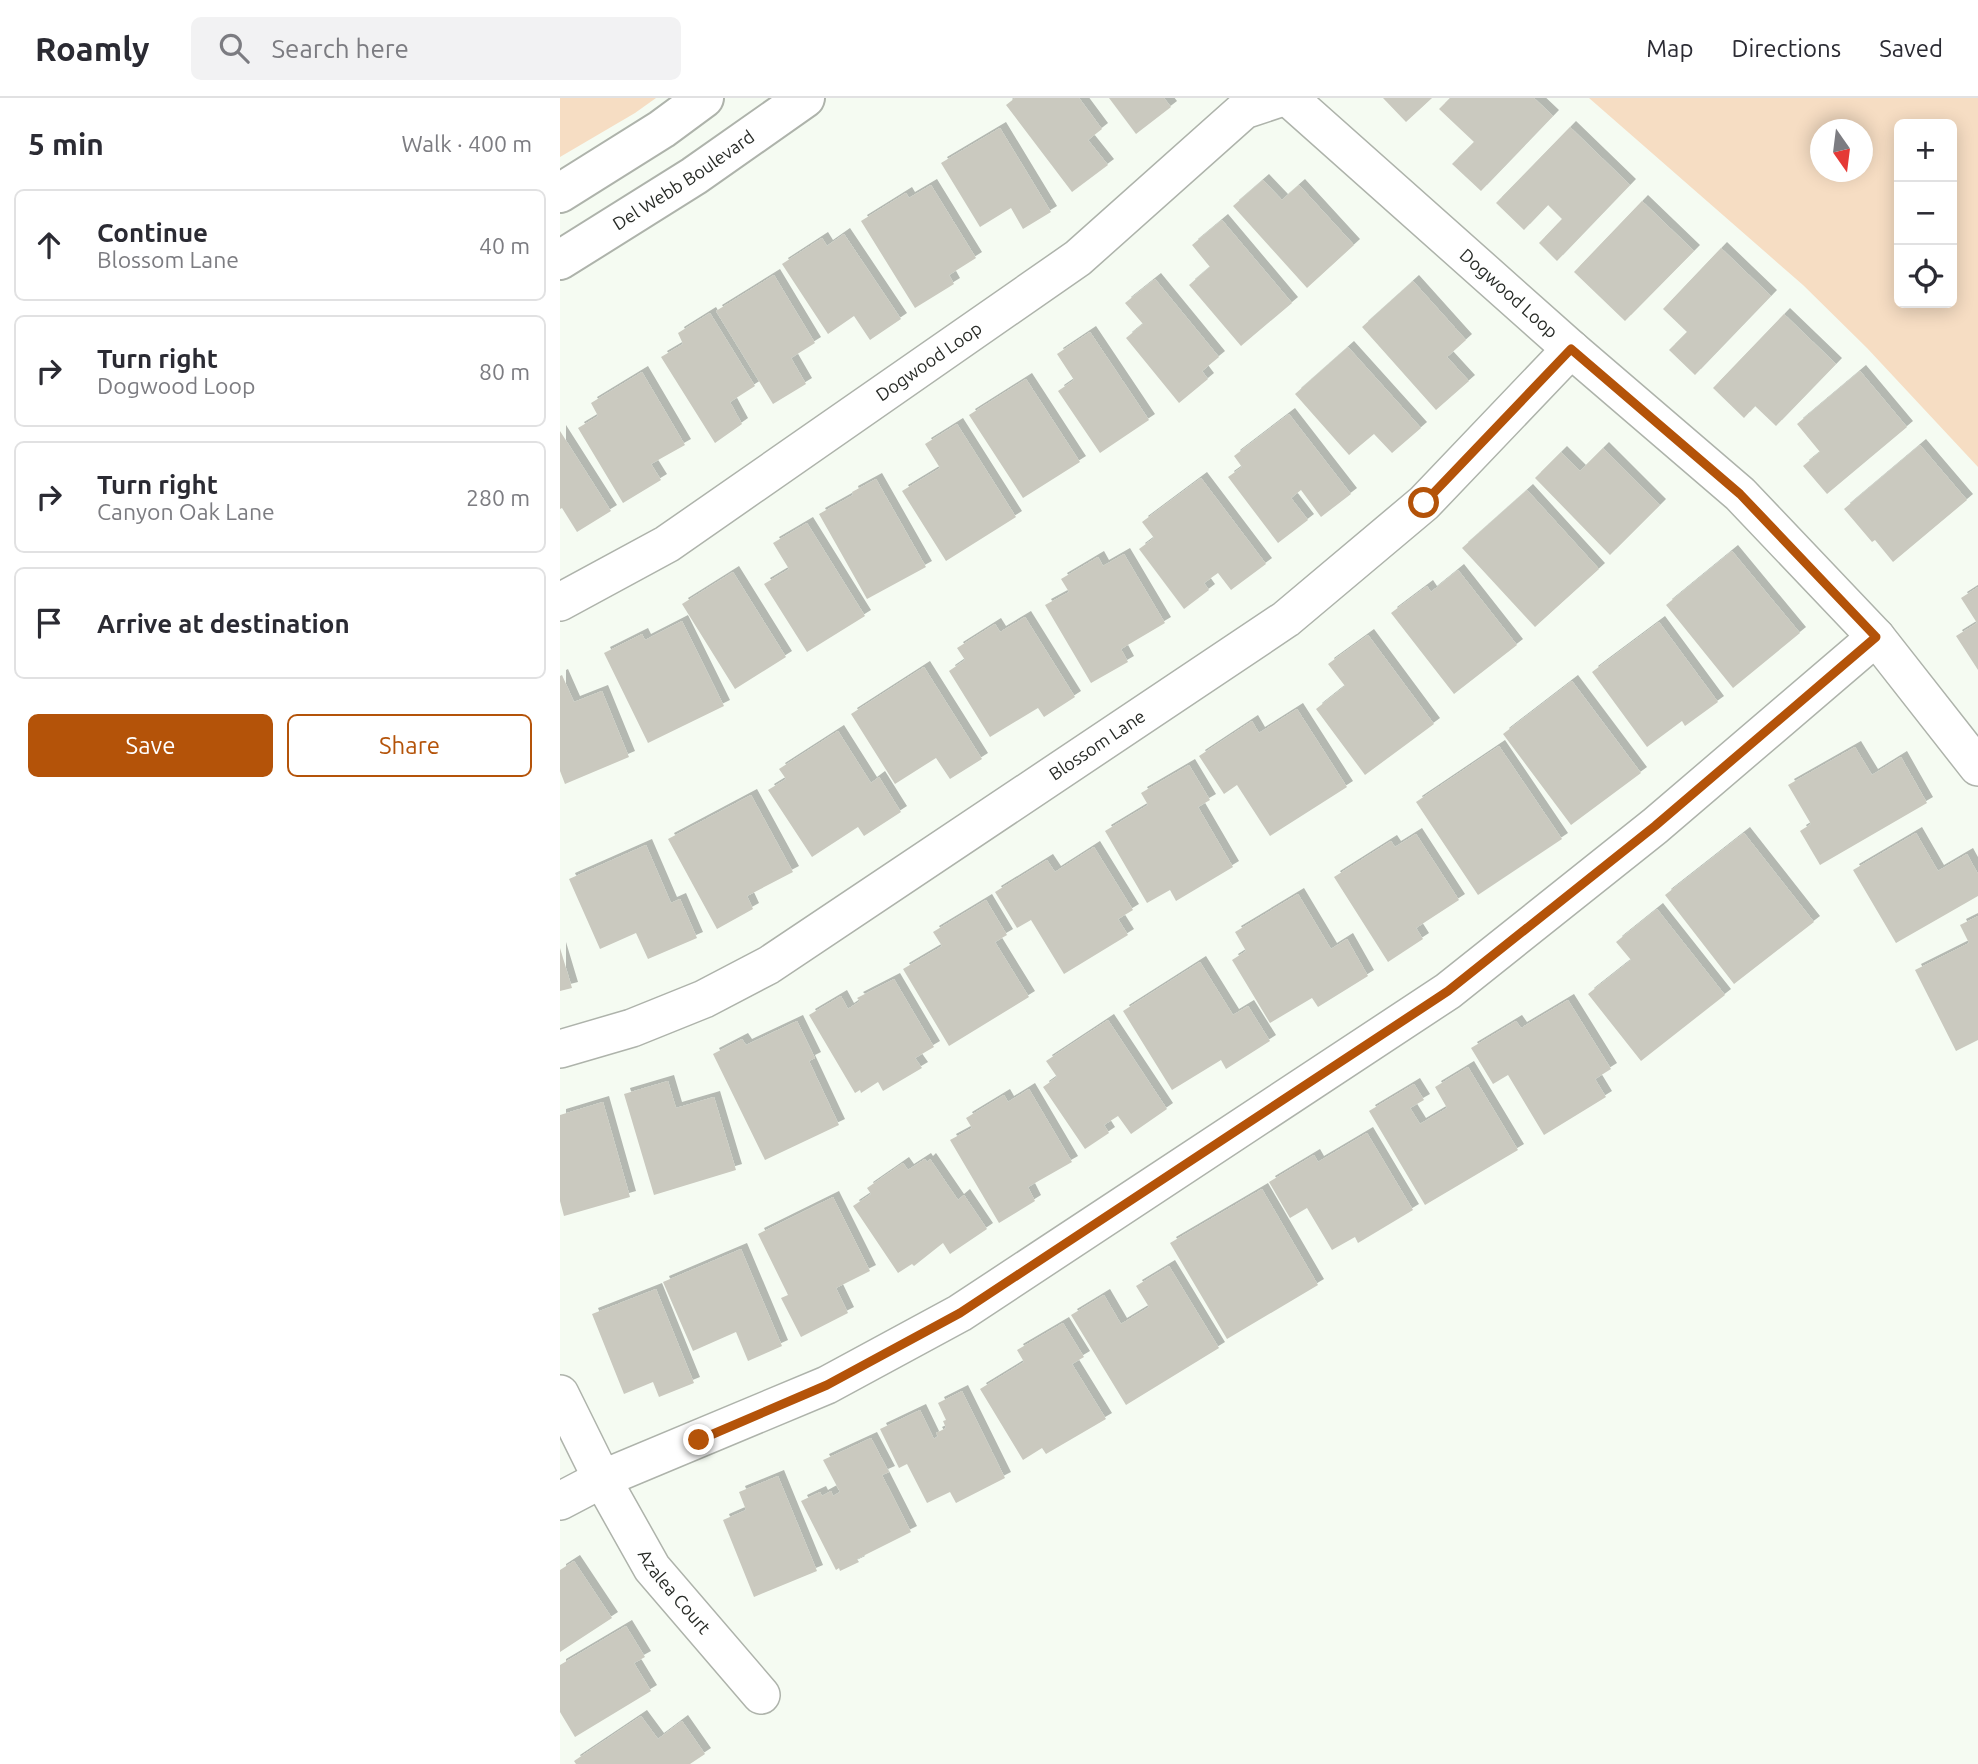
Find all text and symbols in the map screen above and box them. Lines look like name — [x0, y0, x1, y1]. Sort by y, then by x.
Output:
search box — [191, 17, 681, 80]
icon: search — [215, 29, 253, 67]
text: Roamly — [35, 30, 149, 67]
text: Search here — [271, 34, 409, 63]
text: Map — [1646, 35, 1693, 62]
text: Directions — [1731, 35, 1841, 62]
text: Saved — [1879, 35, 1943, 62]
north arrow — [1810, 119, 1873, 182]
map controls — [1894, 119, 1957, 308]
button: + — [1894, 119, 1957, 182]
street label: Del Webb Boulevard — [609, 126, 758, 233]
text: 5 min — [28, 127, 104, 161]
text: Walk · 400 m — [401, 131, 532, 156]
button: − — [1894, 182, 1957, 245]
text: Continue — [97, 218, 208, 247]
icon: ahead — [30, 226, 68, 264]
text: 40 m — [479, 233, 530, 258]
street label: Dogwood Loop — [1456, 244, 1562, 341]
button: locate — [1894, 245, 1957, 308]
text: Blossom Lane — [97, 247, 239, 272]
street label: Dogwood Loop — [872, 317, 985, 404]
text: Turn right — [97, 344, 218, 373]
icon: right — [30, 352, 68, 390]
text: 80 m — [479, 359, 530, 384]
text: Dogwood Loop — [97, 373, 255, 398]
text: Turn right — [97, 470, 218, 499]
icon: right — [30, 478, 68, 516]
text: 280 m — [466, 485, 530, 510]
route start — [1408, 487, 1439, 518]
text: Canyon Oak Lane — [97, 499, 275, 524]
icon: arrive — [30, 604, 68, 642]
text: Arrive at destination — [97, 609, 350, 638]
street label: Blossom Lane — [1045, 705, 1148, 784]
button: Save — [28, 714, 273, 777]
button: Share — [287, 714, 532, 777]
route end — [683, 1424, 714, 1455]
street label: Azalea Court — [635, 1546, 715, 1637]

